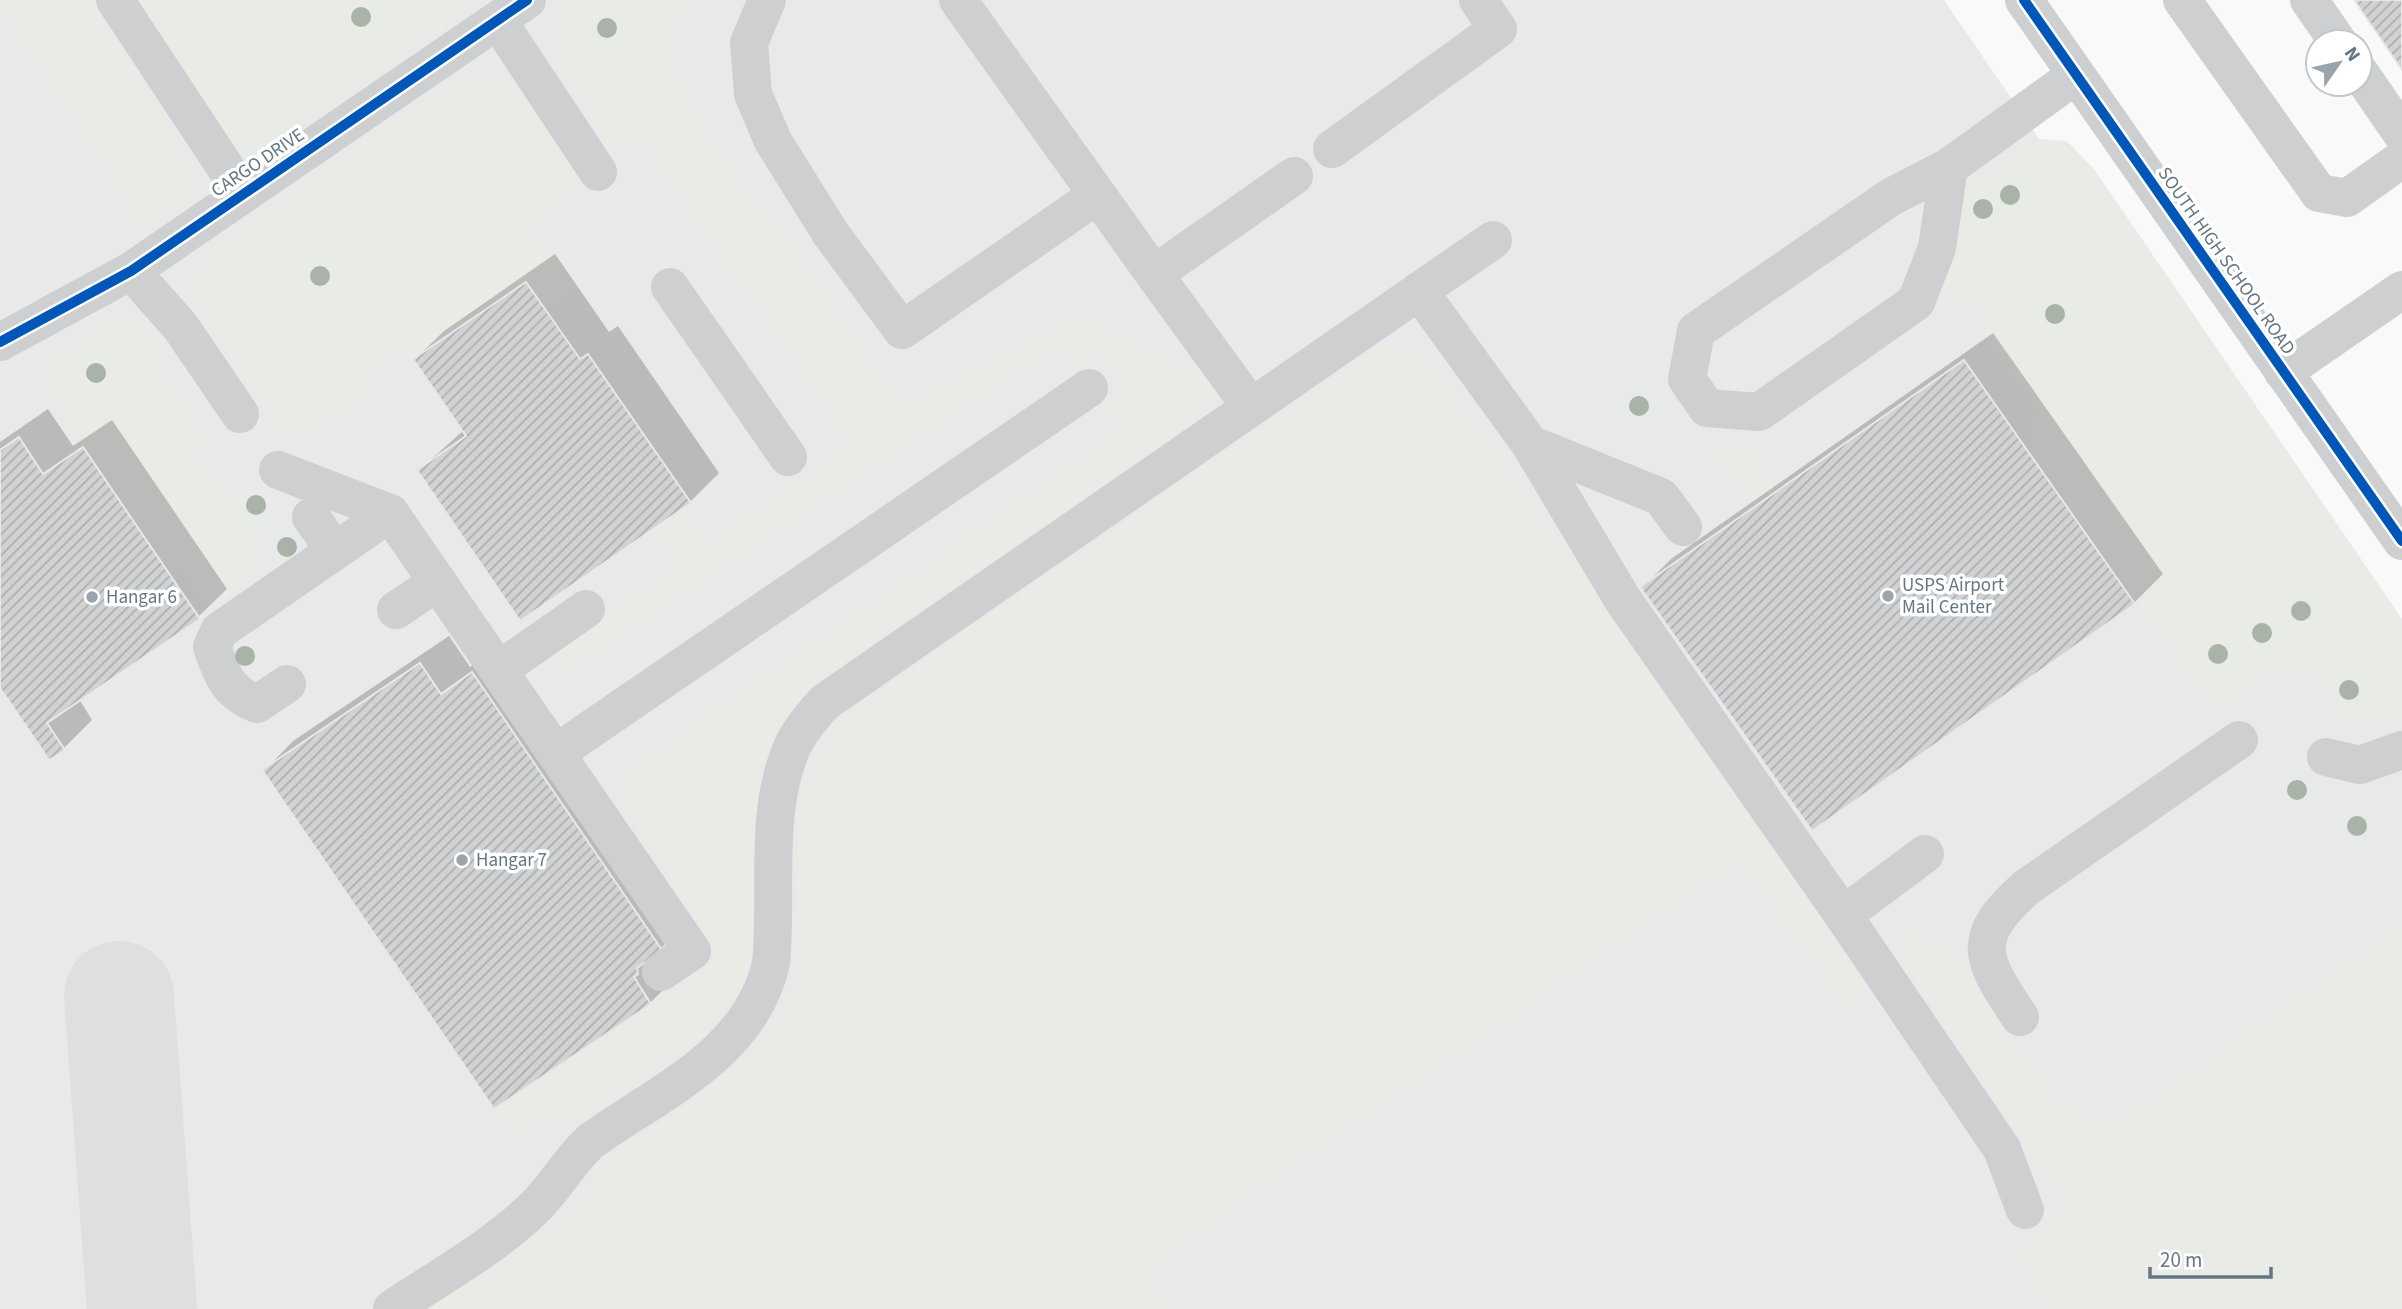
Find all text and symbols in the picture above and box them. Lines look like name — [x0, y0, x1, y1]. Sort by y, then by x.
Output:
north arrow — [2304, 28, 2374, 98]
text: N — [2337, 42, 2367, 67]
street label: CARGO DRIVE — [206, 122, 310, 204]
street label: SOUTH HIGH SCHOOL ROAD — [2151, 162, 2301, 360]
place label: USPS Airport Mail Center — [1902, 572, 2005, 621]
place label: Hangar 6 — [106, 584, 177, 611]
marker: USPS Airport Mail Center — [1880, 588, 1896, 604]
marker: Hangar 6 — [84, 589, 100, 605]
place label: Hangar 7 — [476, 847, 547, 874]
marker: Hangar 7 — [454, 852, 470, 868]
scale bar — [2150, 1236, 2271, 1280]
text: 20 m — [2160, 1245, 2202, 1275]

